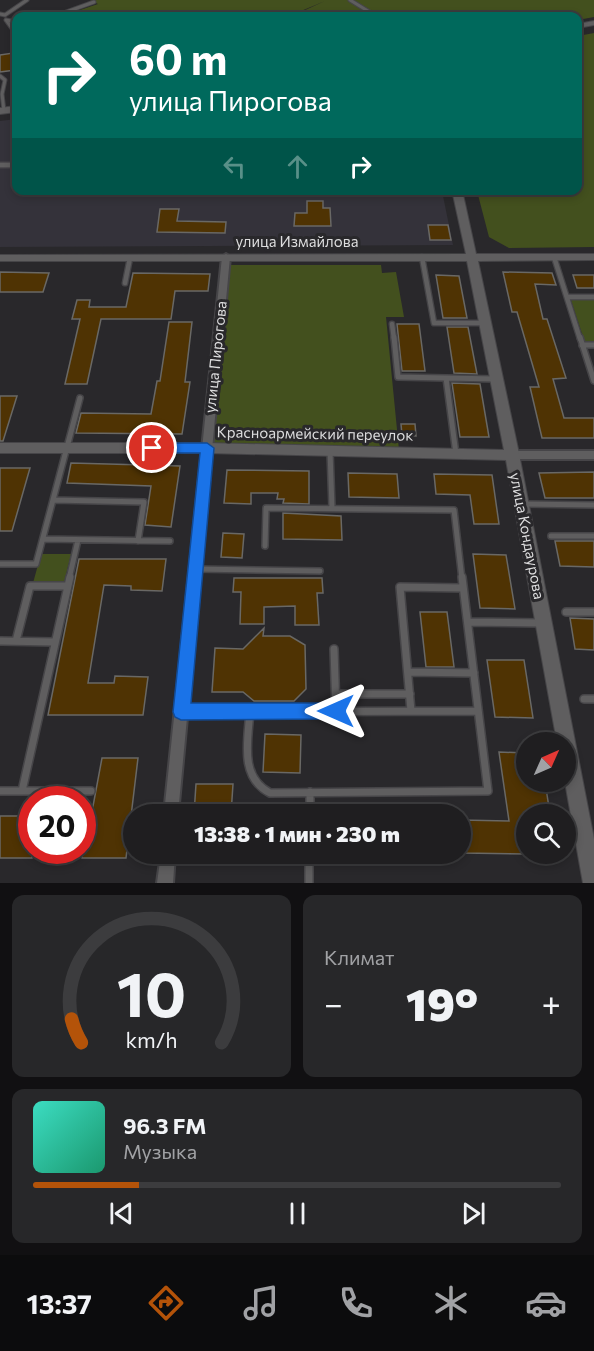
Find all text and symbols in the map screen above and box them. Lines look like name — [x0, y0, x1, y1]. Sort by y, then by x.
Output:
text: 60 m — [129, 32, 228, 84]
icon: right — [30, 36, 108, 114]
text: улица Пирогова — [129, 84, 332, 117]
icon: left — [218, 150, 251, 183]
icon: ahead — [281, 150, 314, 183]
icon: right — [344, 150, 377, 183]
street label: улица Измайлова — [236, 232, 358, 250]
street label: улица Пирогова — [200, 300, 230, 414]
pin — [126, 422, 177, 473]
street label: Красноармейский переулок — [217, 422, 413, 444]
icon: arrive — [135, 431, 168, 464]
street label: улица Кондаурова — [507, 471, 549, 601]
position arrow — [304, 679, 368, 743]
north arrow — [516, 732, 576, 792]
map controls — [516, 732, 576, 864]
speed limit sign: 20 — [18, 786, 96, 864]
button: search — [516, 804, 576, 864]
text: 13:38 · 1 мин · 230 m — [194, 820, 400, 847]
text: Климат — [324, 945, 394, 969]
text: 10 — [117, 954, 186, 1030]
text: 19° — [406, 975, 478, 1030]
text: − — [324, 982, 343, 1023]
text: + — [542, 982, 561, 1023]
text: km/h — [125, 1026, 178, 1052]
text: 96.3 FM — [123, 1112, 207, 1139]
text: Музыка — [123, 1139, 197, 1163]
icon: previous — [105, 1197, 138, 1230]
icon: pause — [281, 1197, 314, 1230]
icon: next — [457, 1197, 490, 1230]
icon: directions — [145, 1282, 187, 1324]
icon: music — [240, 1282, 282, 1324]
icon: phone — [335, 1282, 377, 1324]
icon: climate — [430, 1282, 472, 1324]
icon: car — [525, 1282, 567, 1324]
text: 13:37 — [27, 1287, 92, 1320]

